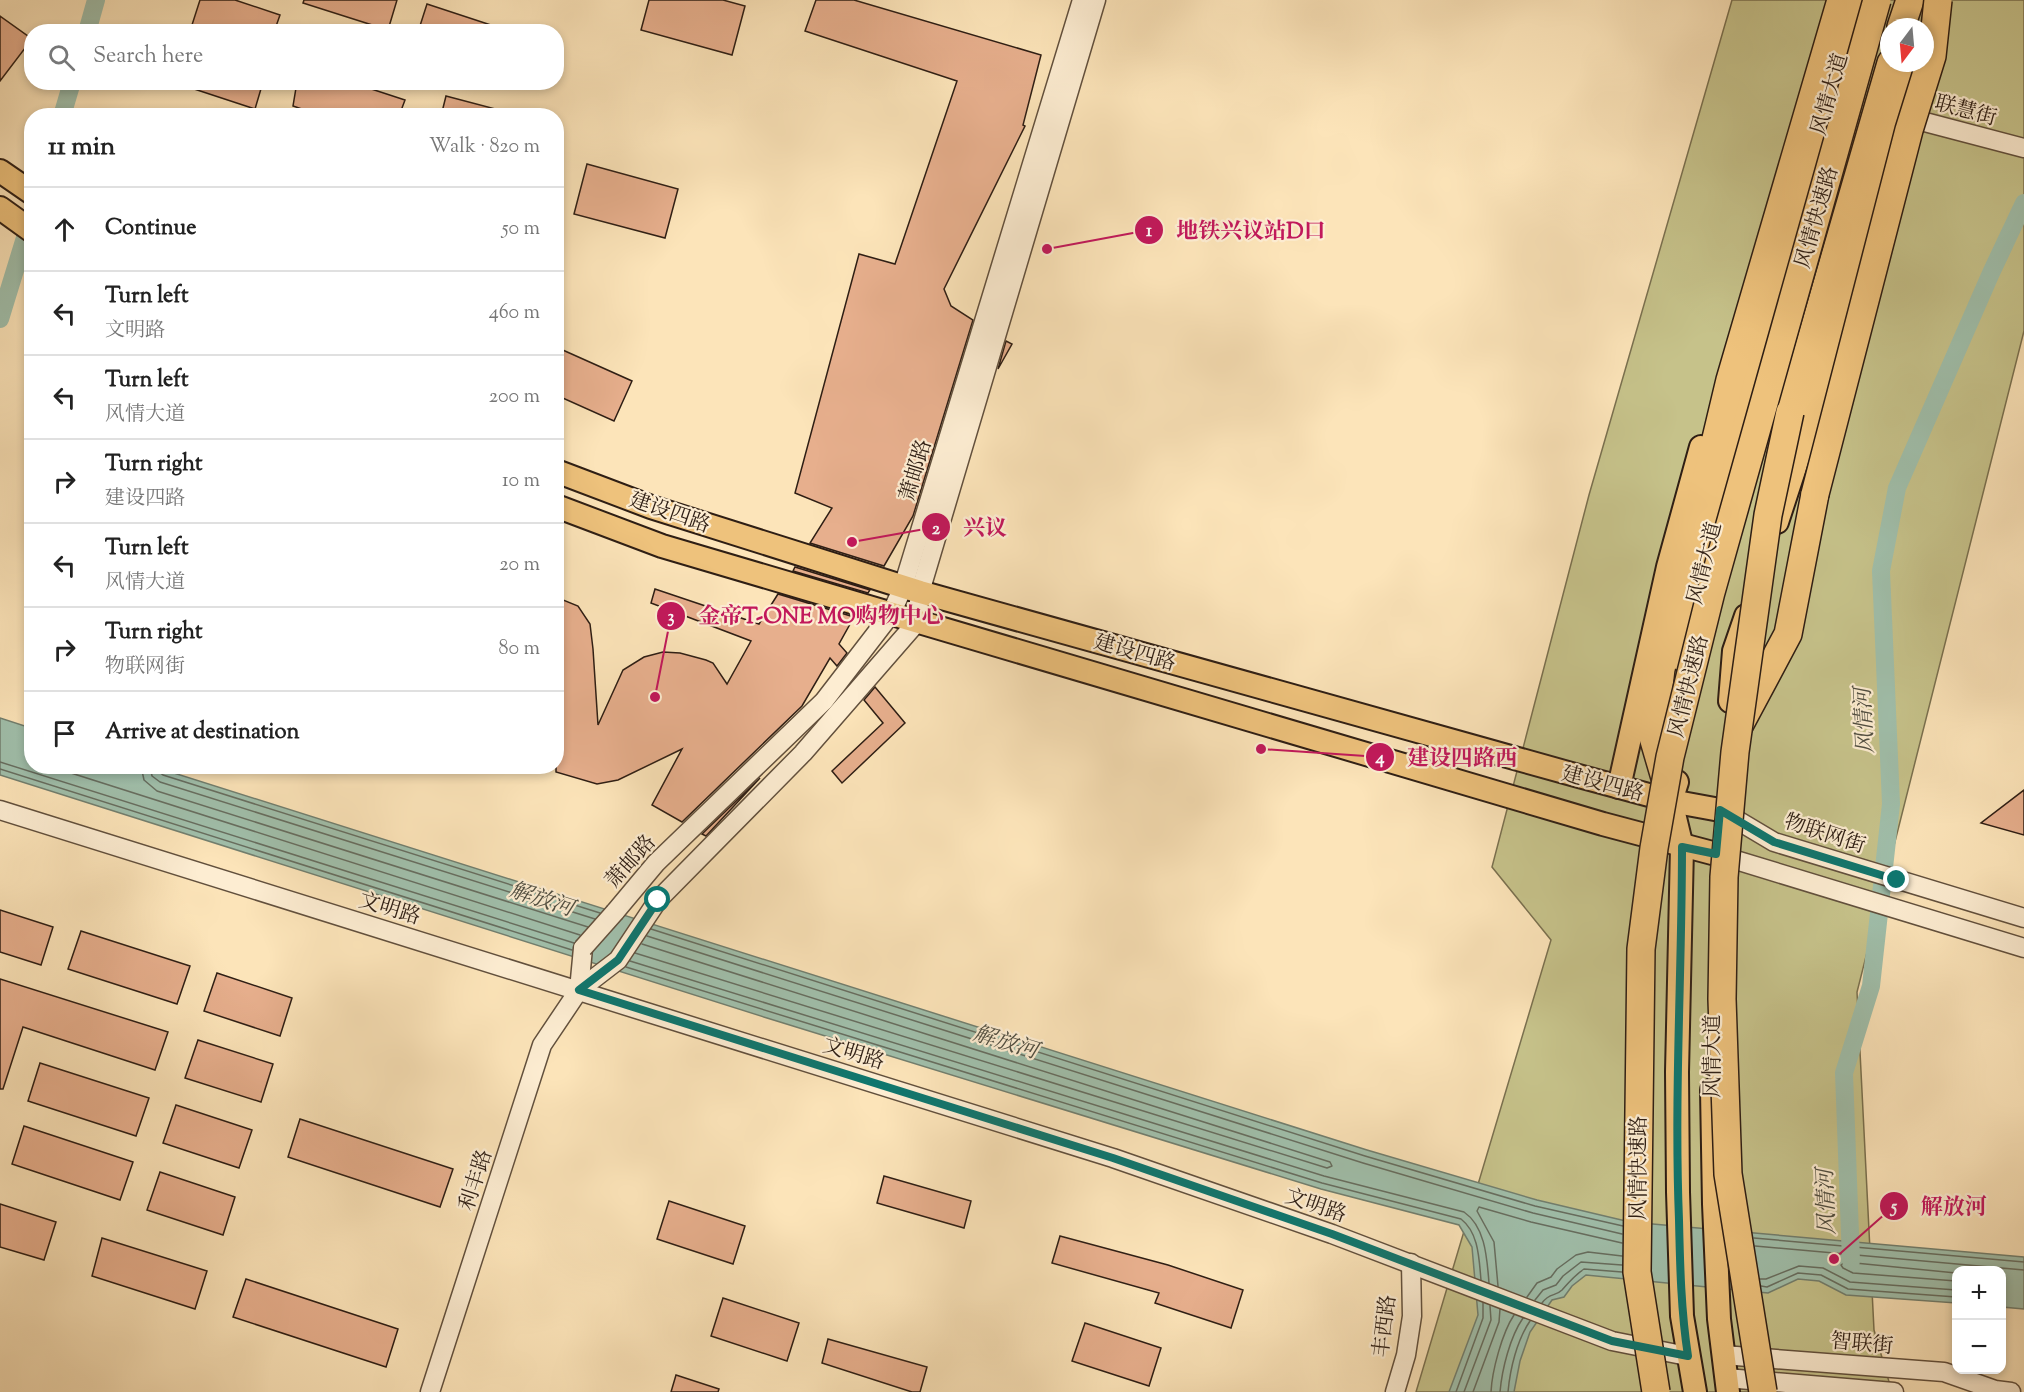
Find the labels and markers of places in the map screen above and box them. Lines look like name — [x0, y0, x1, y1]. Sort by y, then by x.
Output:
callout: 地铁兴议站D口 — [1134, 210, 1337, 250]
callout: 兴议 — [921, 507, 1019, 547]
callout: 金帝T-ONE MO购物中心 — [656, 596, 956, 636]
callout: 建设四路西 — [1365, 737, 1529, 777]
callout: 解放河 — [1879, 1186, 1999, 1226]

